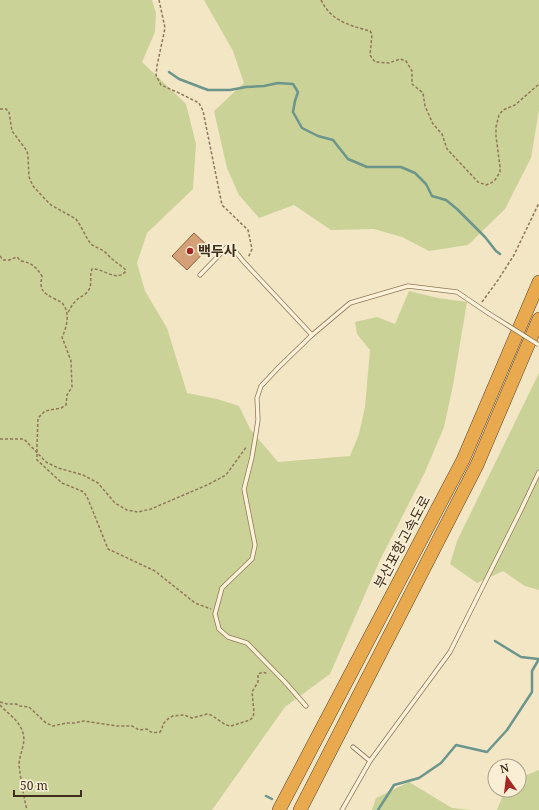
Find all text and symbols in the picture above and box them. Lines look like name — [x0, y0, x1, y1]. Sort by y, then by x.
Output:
place label: 백두사 — [198, 241, 237, 260]
marker: 백두사 — [185, 246, 195, 256]
street label: 부산포항고속도로 — [369, 492, 434, 592]
north arrow — [487, 758, 527, 798]
text: N — [498, 759, 511, 776]
scale bar — [14, 772, 81, 798]
text: 50 m — [20, 777, 48, 794]

